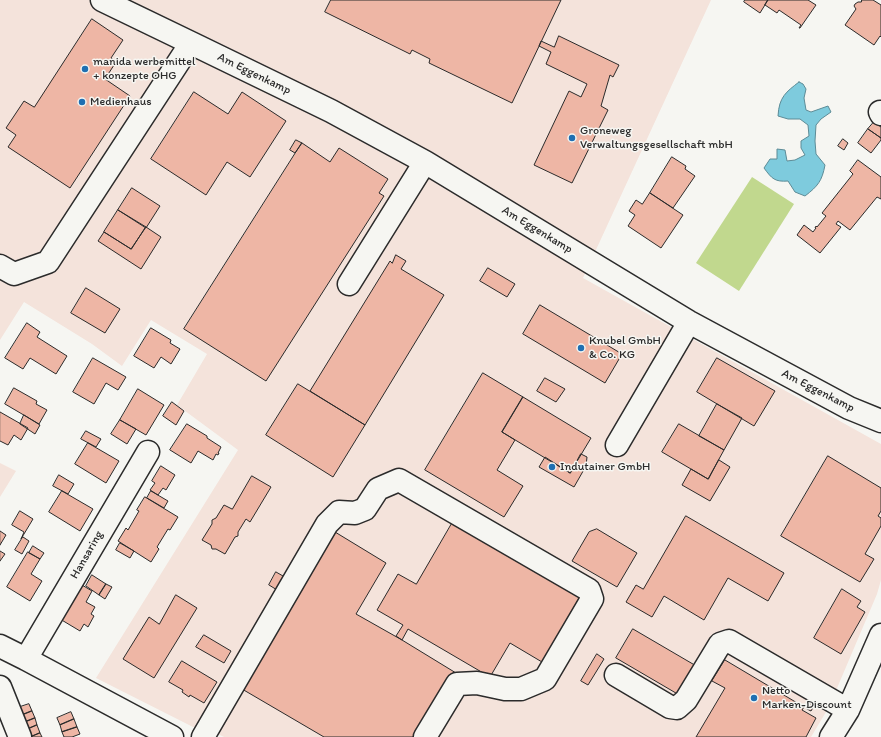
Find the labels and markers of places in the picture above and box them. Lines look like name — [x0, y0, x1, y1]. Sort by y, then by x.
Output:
place label: manida werbemittel + konzepte OHG — [93, 55, 195, 83]
marker: manida werbemittel + konzepte OHG — [80, 64, 90, 74]
place label: Medienhaus — [90, 95, 152, 109]
marker: Medienhaus — [77, 97, 87, 107]
place label: Groneweg Verwaltungsgesellschaft mbH — [580, 124, 733, 152]
marker: Groneweg Verwaltungsgesellschaft mbH — [567, 133, 577, 143]
place label: Knubel GmbH & Co. KG — [589, 334, 661, 362]
marker: Knubel GmbH & Co. KG — [576, 343, 586, 353]
place label: Indutainer GmbH — [560, 460, 650, 474]
marker: Indutainer GmbH — [547, 462, 557, 472]
place label: Netto Marken-Discount — [762, 684, 852, 712]
marker: Netto Marken-Discount — [749, 693, 759, 703]

